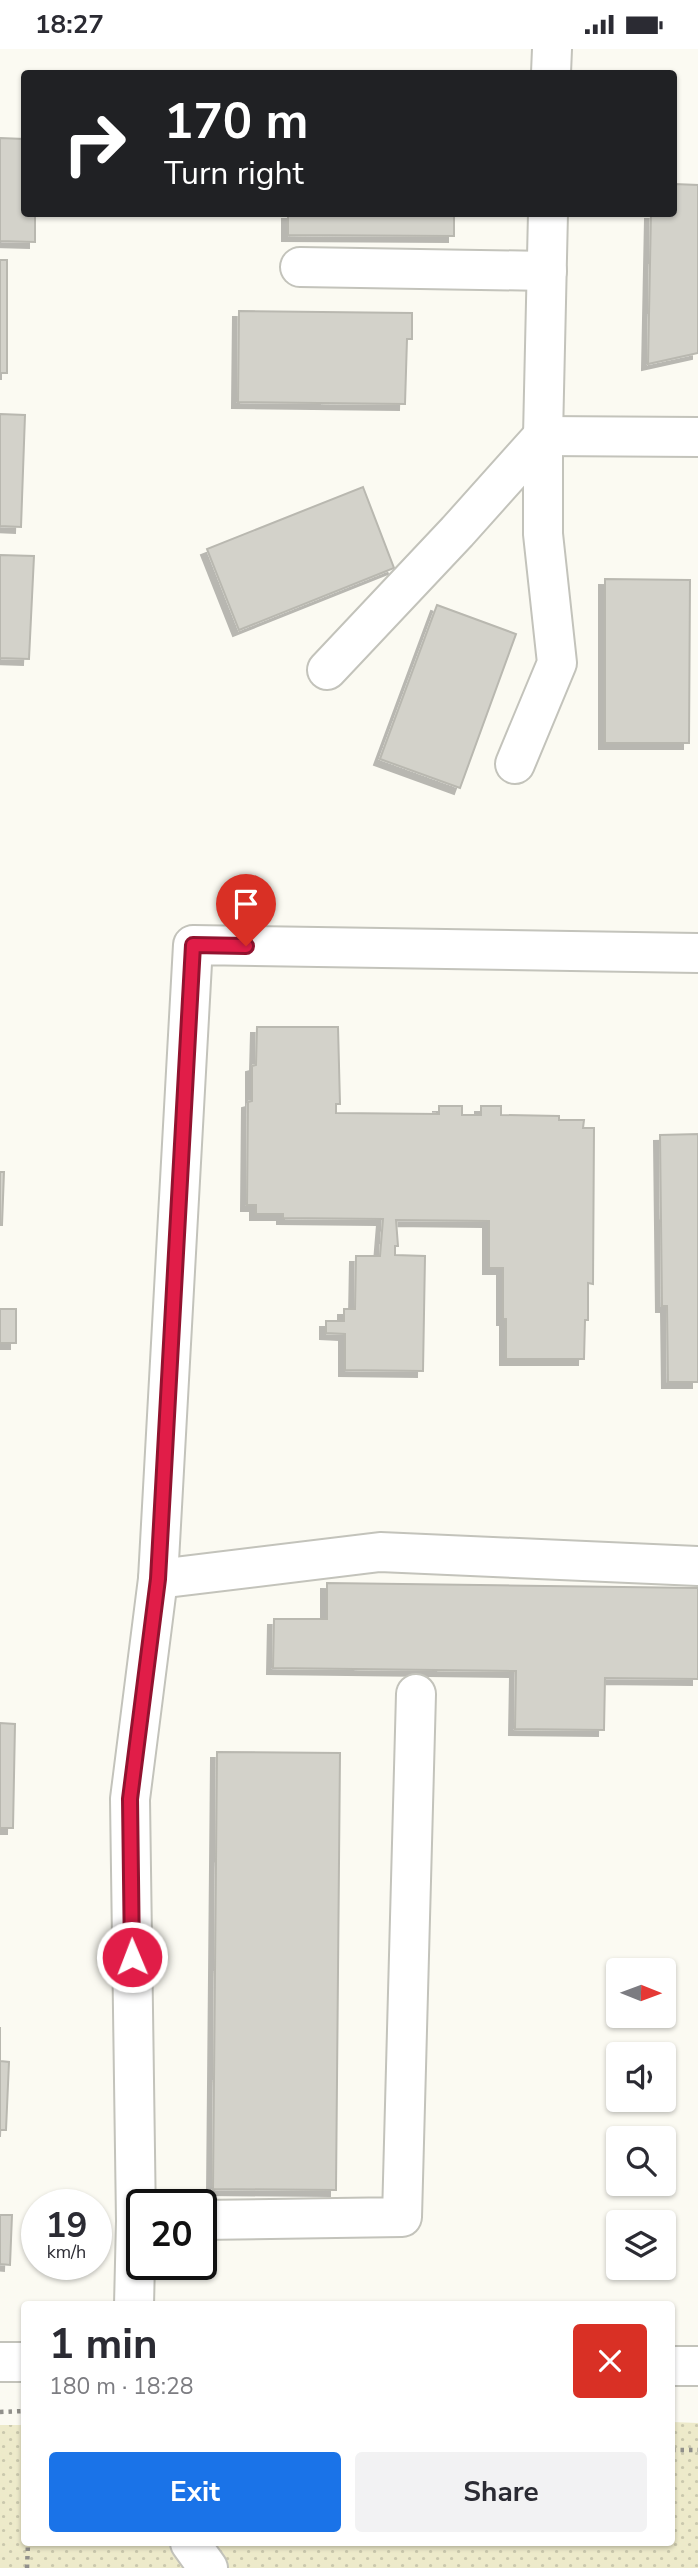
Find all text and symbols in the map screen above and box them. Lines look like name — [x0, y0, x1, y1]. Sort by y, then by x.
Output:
text: 18:27 — [35, 7, 104, 42]
text: 170 m — [164, 88, 308, 155]
icon: right — [49, 98, 140, 189]
text: Turn right — [164, 152, 304, 195]
pin — [216, 874, 276, 946]
icon: arrive — [227, 885, 265, 923]
position arrow — [95, 1920, 169, 1994]
north arrow — [606, 1958, 676, 2028]
map controls — [606, 1958, 676, 2280]
button: sound — [606, 2042, 676, 2112]
button: search — [606, 2126, 676, 2196]
speed limit sign: 20 — [126, 2189, 217, 2280]
text: 19 — [45, 2202, 88, 2249]
button: layers — [606, 2210, 676, 2280]
text: km/h — [47, 2240, 86, 2264]
text: 1 min — [49, 2316, 158, 2373]
button: close — [573, 2324, 647, 2398]
text: 180 m · 18:28 — [49, 2371, 194, 2402]
button: Exit — [49, 2452, 341, 2532]
button: Share — [355, 2452, 647, 2532]

